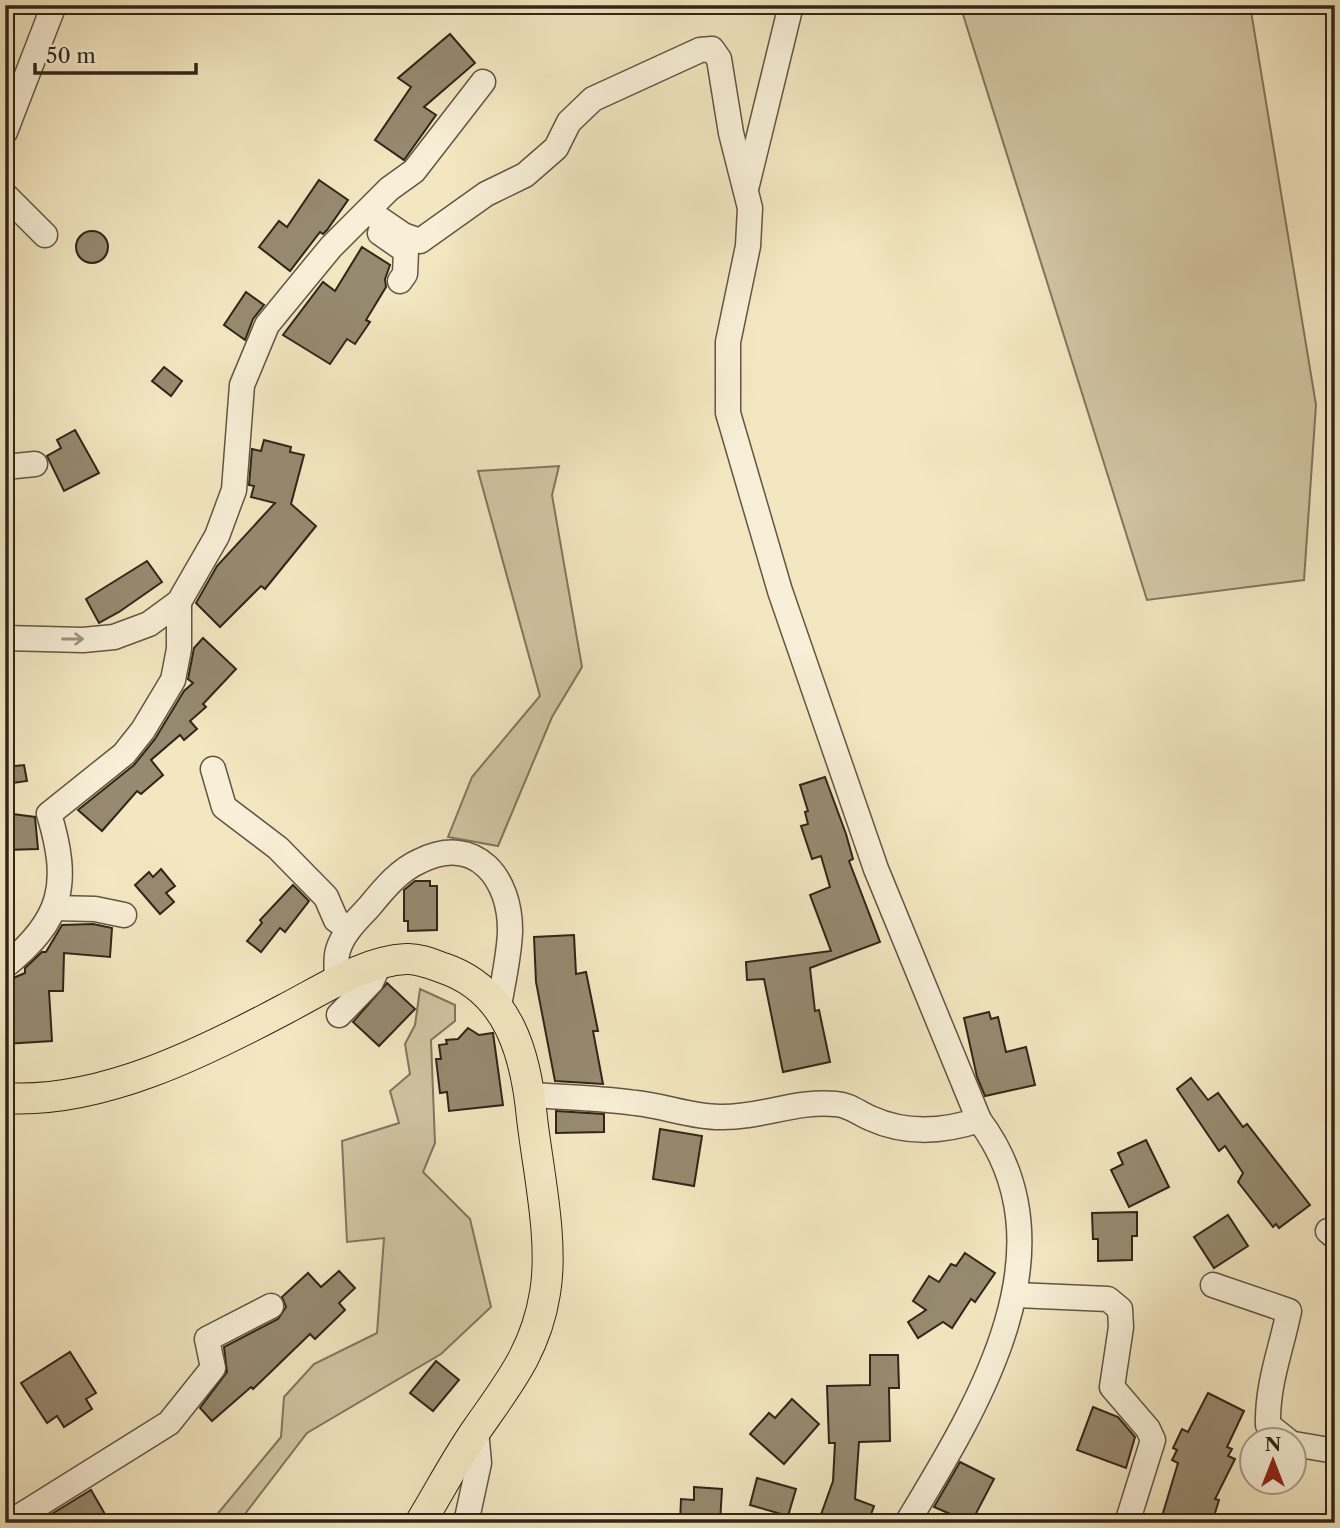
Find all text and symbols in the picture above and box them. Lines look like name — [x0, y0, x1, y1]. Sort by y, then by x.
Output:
scale bar — [35, 32, 196, 76]
text: 50 m — [46, 43, 96, 68]
one-way arrow — [62, 632, 85, 646]
north arrow — [1238, 1426, 1308, 1496]
text: N — [1265, 1433, 1281, 1456]

